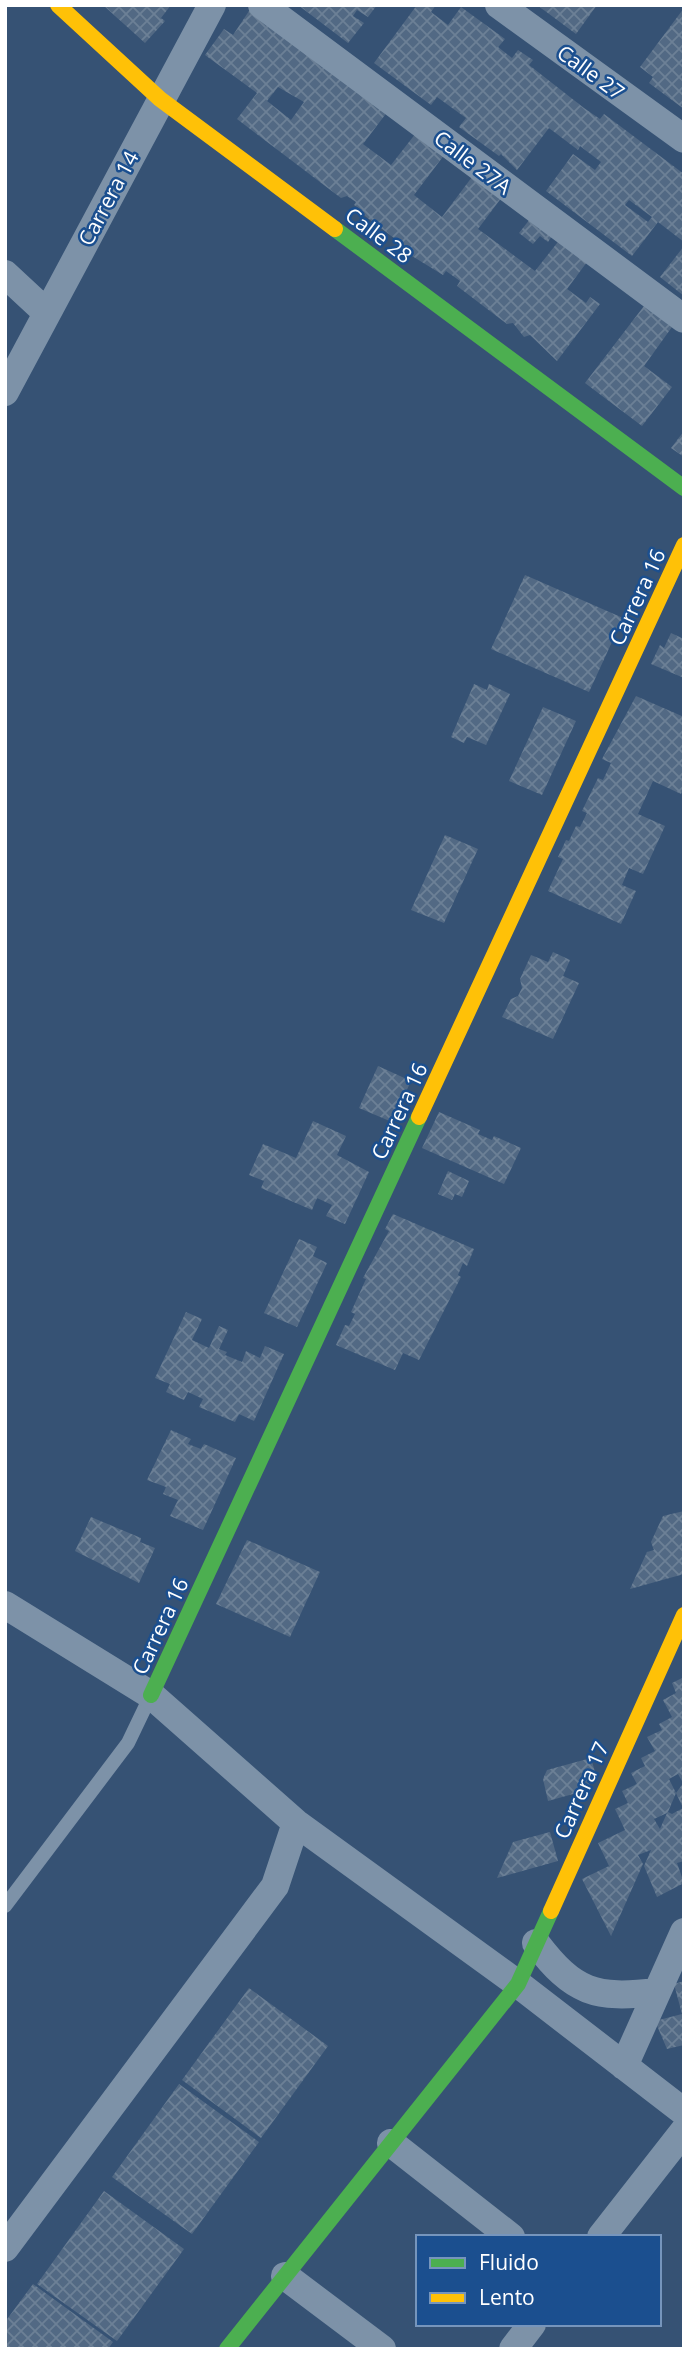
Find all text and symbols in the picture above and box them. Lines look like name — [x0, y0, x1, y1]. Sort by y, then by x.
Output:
street label: Calle 27 — [552, 38, 630, 106]
street label: Calle 27A — [429, 124, 518, 201]
street label: Carrera 14 — [71, 146, 145, 250]
street label: Calle 28 — [340, 201, 418, 269]
street label: Carrera 16 — [602, 544, 672, 650]
street label: Carrera 16 — [364, 1058, 434, 1164]
street label: Carrera 16 — [125, 1573, 195, 1679]
street label: Carrera 17 — [547, 1737, 615, 1843]
legend — [416, 2235, 661, 2326]
text: Fluido — [479, 2248, 539, 2276]
text: Lento — [479, 2283, 535, 2311]

